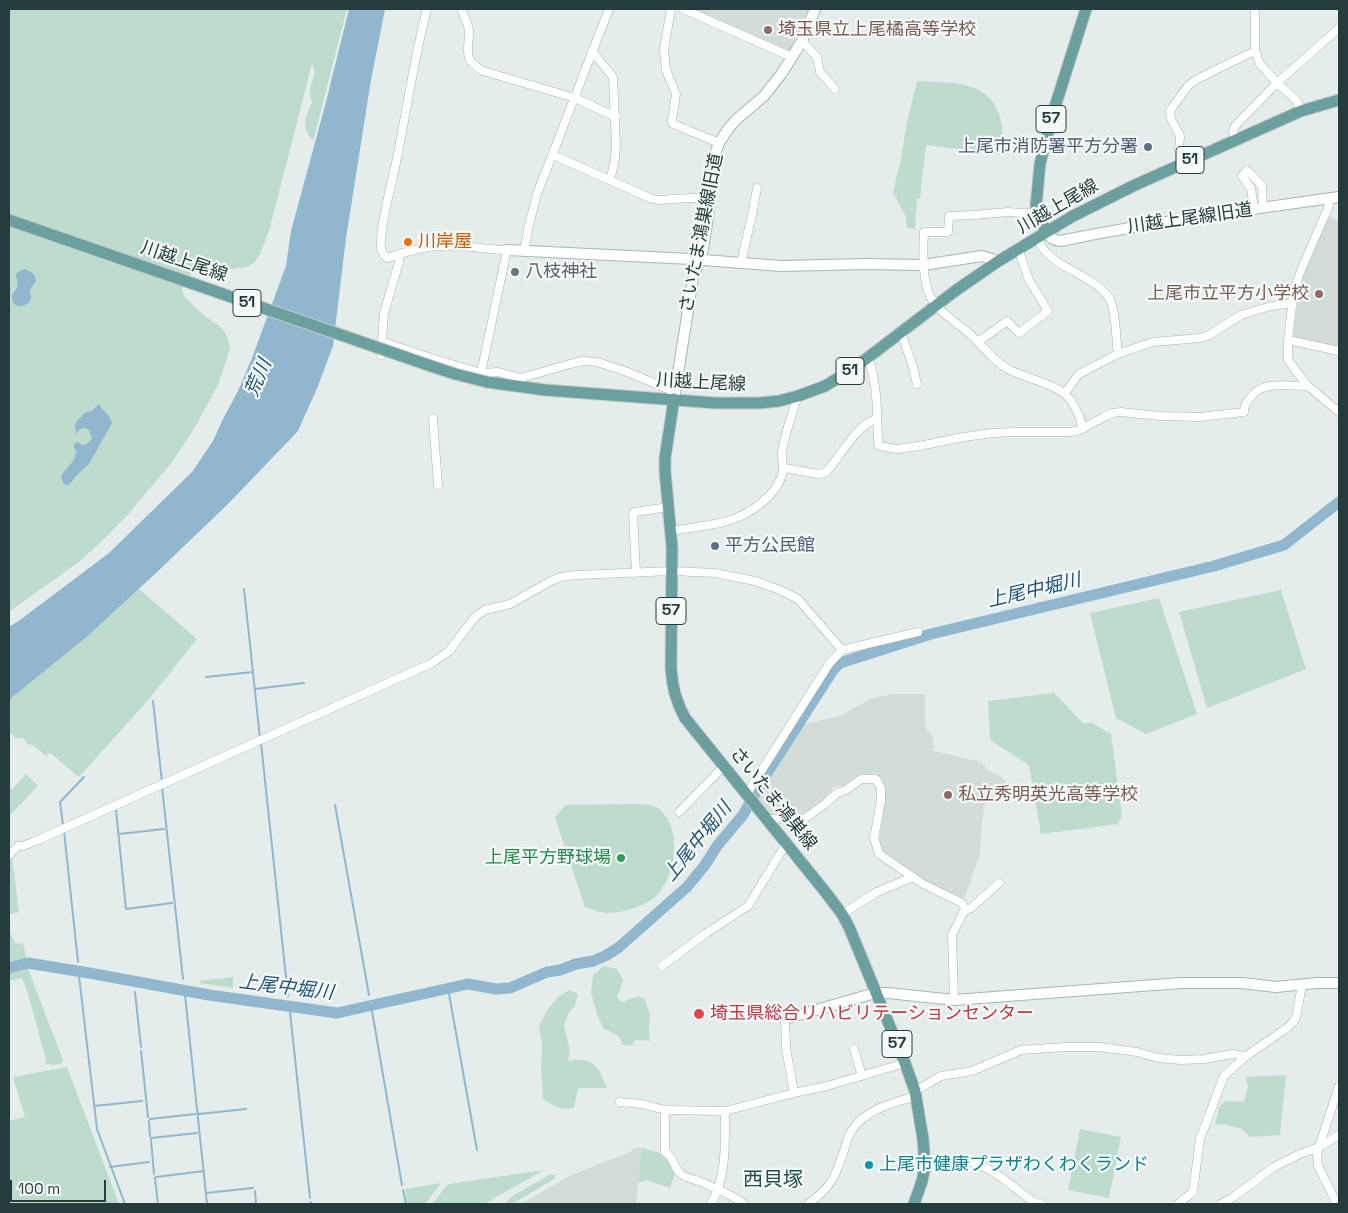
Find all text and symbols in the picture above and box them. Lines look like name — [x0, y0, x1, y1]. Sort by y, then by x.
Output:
place label: 埼玉県立上尾橘高等学校 — [778, 19, 976, 41]
marker: 埼玉県立上尾橘高等学校 — [762, 24, 774, 36]
road number: 57 — [1036, 106, 1066, 132]
place label: 上尾市消防署平方分署 — [958, 136, 1138, 158]
marker: 上尾市消防署平方分署 — [1142, 141, 1154, 153]
road number: 51 — [1176, 146, 1204, 174]
street label: さいたま鴻巣線旧道 — [676, 151, 728, 315]
street label: 川越上尾線 — [1014, 175, 1102, 239]
street label: 川越上尾線旧道 — [1126, 200, 1254, 238]
place label: 川岸屋 — [418, 231, 472, 253]
marker: 川岸屋 — [402, 236, 414, 248]
street label: 川越上尾線 — [138, 237, 230, 287]
place label: 八枝神社 — [525, 261, 597, 283]
marker: 八枝神社 — [509, 266, 521, 278]
place label: 上尾市立平方小学校 — [1147, 283, 1309, 305]
marker: 上尾市立平方小学校 — [1313, 288, 1325, 300]
road number: 51 — [233, 290, 261, 316]
water label: 荒川 — [241, 356, 277, 400]
road number: 51 — [836, 358, 864, 384]
street label: 川越上尾線 — [655, 370, 747, 396]
place label: 平方公民館 — [725, 535, 815, 557]
marker: 平方公民館 — [709, 540, 721, 552]
water label: 上尾中堀川 — [985, 569, 1083, 613]
road number: 57 — [656, 598, 686, 624]
street label: さいたま鴻巣線 — [725, 743, 821, 855]
place label: 私立秀明英光高等学校 — [958, 784, 1138, 806]
marker: 私立秀明英光高等学校 — [942, 789, 954, 801]
water label: 上尾中堀川 — [659, 798, 737, 886]
place label: 上尾平方野球場 — [485, 847, 611, 869]
marker: 上尾平方野球場 — [615, 852, 627, 864]
water label: 上尾中堀川 — [237, 971, 335, 1005]
place label: 埼玉県総合リハビリテーションセンター — [710, 1003, 1034, 1025]
marker: 埼玉県総合リハビリテーションセンター — [692, 1007, 706, 1021]
road number: 57 — [882, 1030, 912, 1058]
place label: 上尾市健康プラザわくわくランド — [879, 1154, 1149, 1176]
marker: 上尾市健康プラザわくわくランド — [863, 1159, 875, 1171]
district label: 西貝塚 — [743, 1169, 803, 1193]
scale bar — [12, 1170, 109, 1202]
text: 100 m — [18, 1179, 60, 1198]

